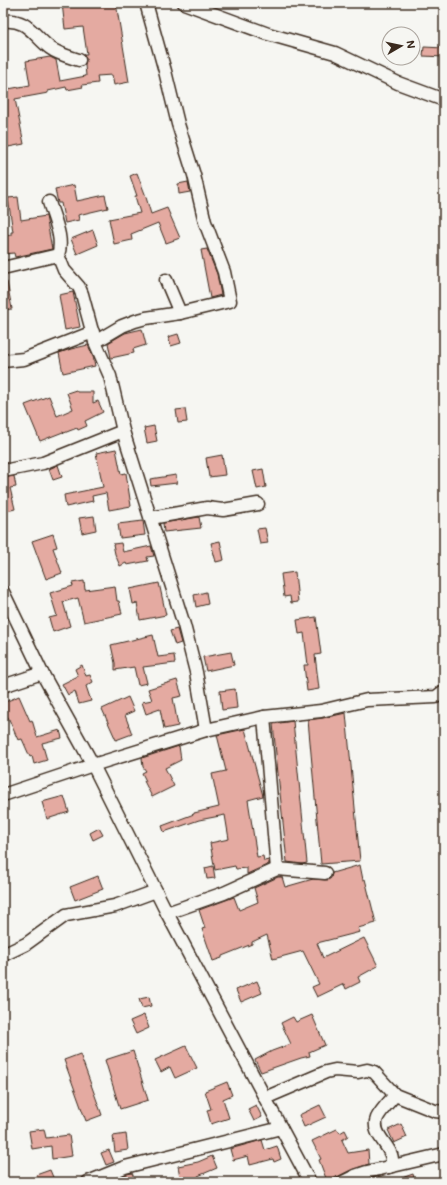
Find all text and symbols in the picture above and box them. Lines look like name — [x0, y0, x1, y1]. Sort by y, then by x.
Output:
north arrow — [381, 26, 421, 66]
text: N — [403, 39, 419, 50]

